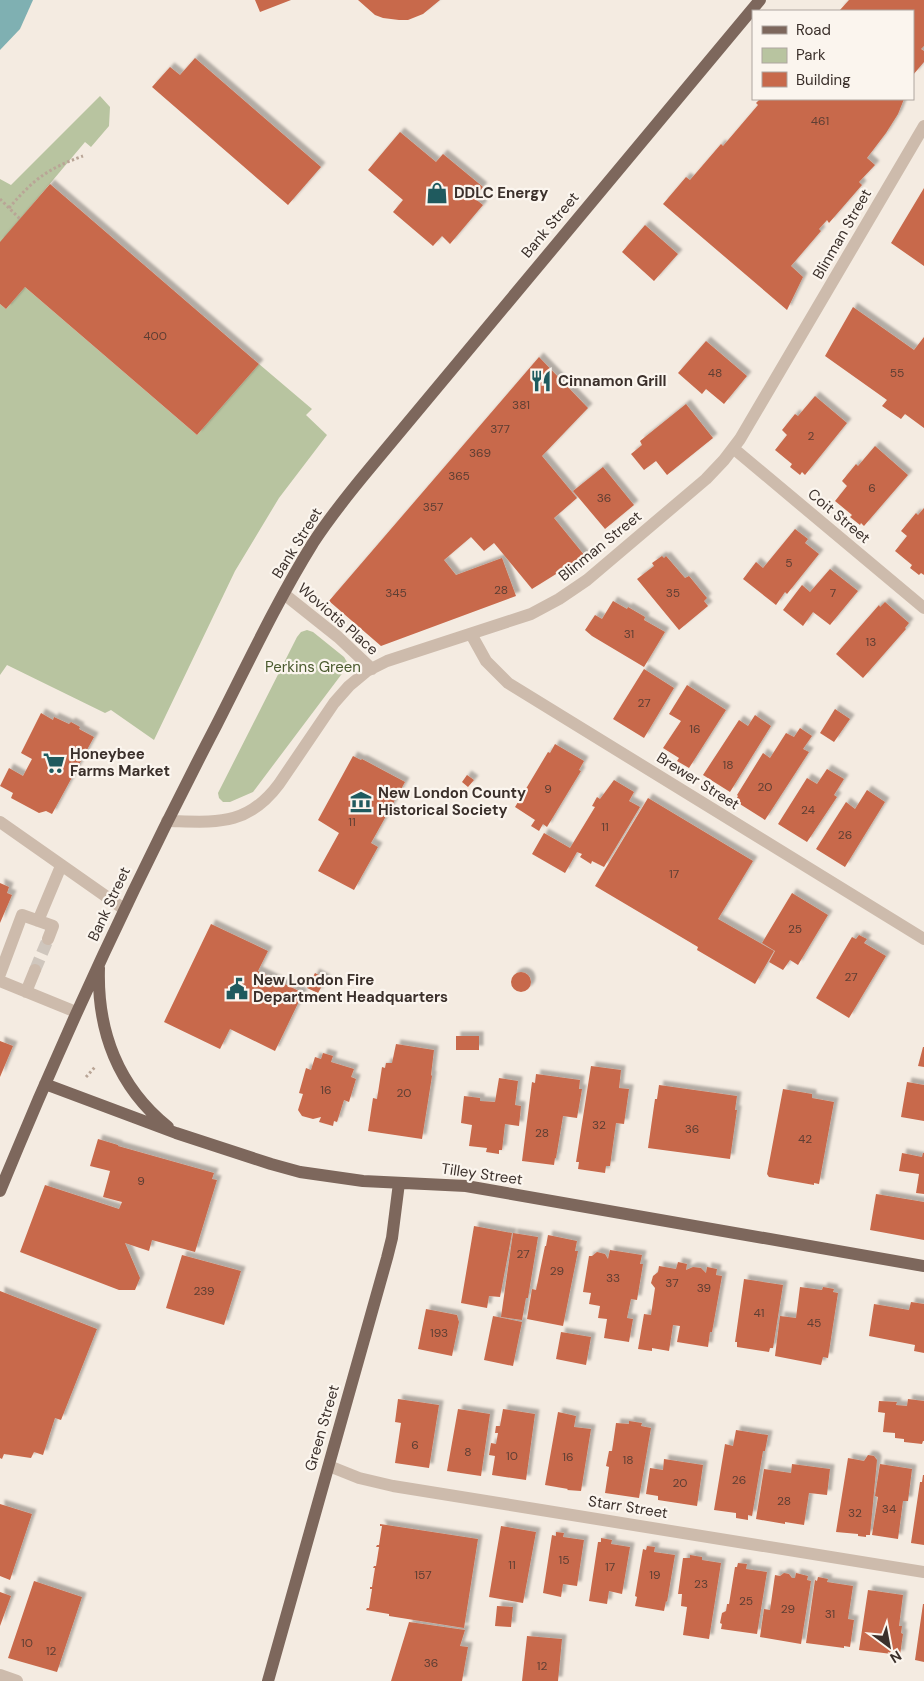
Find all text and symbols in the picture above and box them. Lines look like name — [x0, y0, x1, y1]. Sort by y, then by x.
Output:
legend — [752, 10, 914, 100]
text: Road — [796, 20, 831, 40]
text: Park — [796, 45, 826, 65]
text: Building — [796, 70, 851, 90]
house number: 461 — [811, 113, 829, 129]
shop icon: DDLC Energy — [424, 180, 450, 206]
place label: DDLC Energy — [454, 183, 548, 203]
street label: Blinman Street — [808, 185, 876, 283]
street label: Bank Street — [517, 188, 583, 262]
house number: 400 — [143, 328, 167, 344]
house number: 48 — [708, 365, 722, 381]
house number: 55 — [890, 365, 904, 381]
restaurant icon: Cinnamon Grill — [528, 368, 554, 394]
place label: Cinnamon Grill — [558, 371, 666, 391]
house number: 381 — [512, 397, 530, 413]
house number: 377 — [490, 421, 510, 437]
house number: 2 — [808, 428, 815, 444]
house number: 369 — [469, 445, 491, 461]
house number: 365 — [448, 468, 470, 484]
house number: 6 — [868, 480, 876, 496]
street label: Coit Street — [804, 484, 874, 548]
house number: 36 — [597, 490, 611, 506]
house number: 357 — [423, 499, 443, 515]
street label: Bank Street — [267, 504, 327, 582]
street label: Blinman Street — [554, 506, 646, 586]
house number: 5 — [785, 555, 793, 571]
street label: Woviotis Place — [293, 578, 383, 660]
house number: 28 — [494, 582, 508, 598]
house number: 345 — [385, 585, 407, 601]
house number: 35 — [666, 585, 680, 601]
house number: 7 — [830, 585, 836, 601]
house number: 31 — [624, 626, 634, 642]
house number: 13 — [866, 634, 876, 650]
park label: Perkins Green — [265, 657, 361, 677]
house number: 27 — [637, 695, 651, 711]
house number: 16 — [689, 721, 701, 737]
place label: Honeybee Farms Market — [70, 744, 170, 781]
street label: Brewer Street — [653, 748, 743, 815]
supermarket icon: Honeybee Farms Market — [41, 750, 67, 776]
house number: 18 — [722, 757, 734, 773]
house number: 20 — [757, 779, 773, 795]
house number: 9 — [544, 781, 552, 797]
place label: New London County Historical Society — [378, 783, 526, 820]
museum icon: New London County Historical Society — [348, 789, 374, 815]
house number: 24 — [801, 802, 815, 818]
house number: 11 — [348, 814, 356, 830]
house number: 11 — [601, 819, 609, 835]
house number: 26 — [838, 827, 852, 843]
street label: Bank Street — [83, 863, 135, 944]
house number: 17 — [669, 866, 679, 882]
house number: 25 — [788, 921, 802, 937]
house number: 27 — [844, 969, 858, 985]
place label: New London Fire Department Headquarters — [253, 970, 448, 1007]
public building icon: New London Fire Department Headquarters — [224, 976, 250, 1002]
house number: 16 — [320, 1082, 332, 1098]
house number: 20 — [396, 1085, 412, 1101]
house number: 32 — [592, 1117, 606, 1133]
house number: 36 — [685, 1121, 699, 1137]
house number: 28 — [535, 1125, 549, 1141]
house number: 42 — [798, 1131, 812, 1147]
street label: Tilley Street — [440, 1158, 524, 1190]
house number: 9 — [137, 1173, 145, 1189]
house number: 27 — [516, 1246, 530, 1262]
house number: 29 — [550, 1263, 564, 1279]
house number: 33 — [606, 1270, 620, 1286]
house number: 37 — [665, 1275, 679, 1291]
house number: 39 — [697, 1280, 711, 1296]
house number: 239 — [193, 1283, 215, 1299]
house number: 41 — [753, 1305, 765, 1321]
house number: 45 — [807, 1315, 821, 1331]
house number: 193 — [430, 1325, 448, 1341]
street label: Green Street — [300, 1382, 344, 1473]
house number: 6 — [411, 1437, 419, 1453]
house number: 8 — [464, 1444, 472, 1460]
house number: 10 — [506, 1448, 518, 1464]
house number: 16 — [562, 1449, 574, 1465]
house number: 18 — [622, 1452, 634, 1468]
house number: 26 — [732, 1472, 746, 1488]
house number: 20 — [672, 1475, 688, 1491]
street label: Starr Street — [587, 1491, 669, 1523]
house number: 28 — [777, 1493, 791, 1509]
house number: 34 — [882, 1501, 896, 1517]
house number: 32 — [848, 1505, 862, 1521]
house number: 15 — [558, 1552, 570, 1568]
house number: 11 — [508, 1557, 516, 1573]
house number: 17 — [605, 1559, 615, 1575]
house number: 157 — [414, 1567, 432, 1583]
house number: 19 — [649, 1567, 661, 1583]
house number: 23 — [694, 1576, 708, 1592]
house number: 25 — [739, 1593, 753, 1609]
house number: 29 — [781, 1601, 795, 1617]
house number: 31 — [825, 1606, 835, 1622]
north arrow — [864, 1621, 914, 1671]
house number: 10 — [21, 1635, 33, 1651]
house number: 12 — [46, 1643, 56, 1659]
text: N — [887, 1647, 905, 1667]
house number: 36 — [424, 1655, 438, 1671]
house number: 12 — [537, 1658, 547, 1674]

